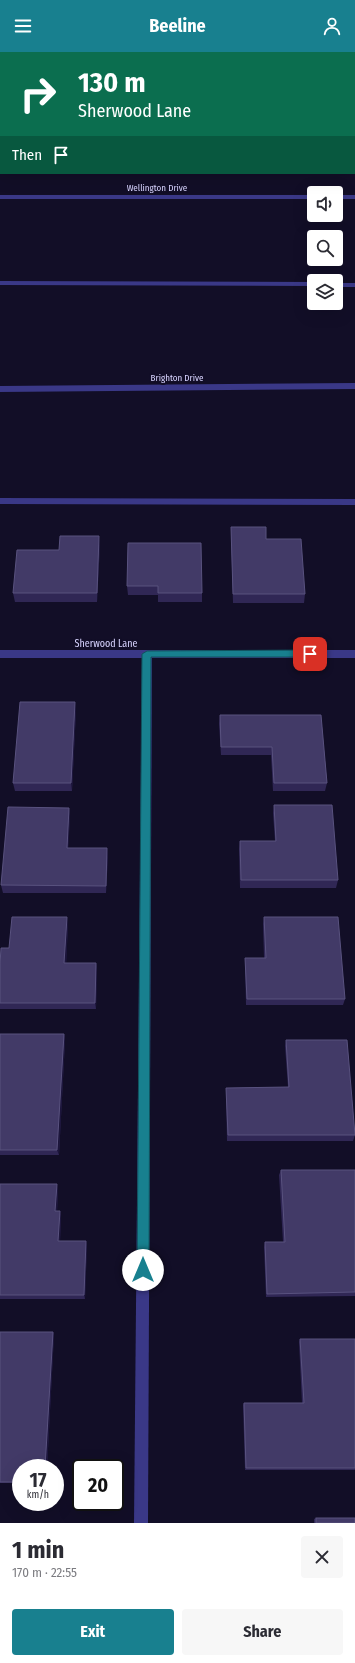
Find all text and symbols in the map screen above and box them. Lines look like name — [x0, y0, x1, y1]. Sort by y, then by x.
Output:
icon: menu — [12, 15, 34, 37]
text: Beeline — [149, 15, 206, 37]
icon: person — [321, 15, 343, 37]
text: 130 m — [78, 66, 146, 99]
icon: right — [12, 68, 64, 120]
text: Sherwood Lane — [78, 100, 191, 122]
icon: arrive — [50, 144, 72, 166]
text: Then — [12, 146, 42, 164]
street label: Wellington Drive — [127, 183, 188, 193]
map controls — [307, 186, 343, 310]
button: sound — [307, 186, 343, 222]
button: search — [307, 230, 343, 266]
button: layers — [307, 274, 343, 310]
street label: Brighton Drive — [151, 373, 204, 383]
pin — [293, 637, 327, 671]
street label: Sherwood Lane — [75, 638, 138, 650]
icon: arrive — [299, 643, 321, 665]
position arrow — [122, 1249, 164, 1291]
speed limit sign: 20 — [72, 1459, 124, 1511]
text: 17 — [30, 1468, 46, 1492]
text: km/h — [27, 1489, 49, 1501]
text: 1 min — [12, 1536, 64, 1564]
button: close — [301, 1536, 343, 1578]
text: 170 m · 22:55 — [12, 1565, 77, 1580]
button: Exit — [12, 1609, 174, 1655]
button: Share — [182, 1609, 343, 1655]

